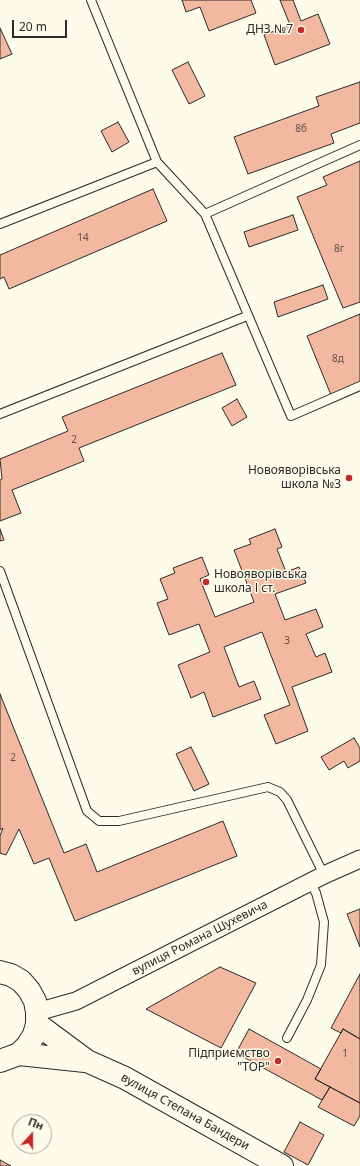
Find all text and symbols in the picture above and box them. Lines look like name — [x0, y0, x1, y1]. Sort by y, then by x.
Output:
scale bar — [14, 12, 69, 38]
text: 20 m — [19, 18, 47, 35]
place label: ДНЗ №7 — [246, 23, 293, 37]
marker: ДНЗ №7 — [296, 25, 306, 35]
house number: 8б — [295, 123, 307, 135]
house number: 14 — [77, 232, 89, 244]
house number: 8г — [334, 243, 344, 255]
house number: 8д — [332, 353, 344, 365]
house number: 2 — [71, 434, 77, 446]
place label: Новояворівська школа №3 — [248, 464, 341, 492]
marker: Новояворівська школа №3 — [344, 473, 354, 483]
place label: Новояворівська школа І ст. — [214, 568, 307, 596]
marker: Новояворівська школа І ст. — [201, 577, 211, 587]
house number: 3 — [284, 635, 290, 647]
house number: 2 — [10, 752, 16, 764]
street label: вулиця Романа Шухевича — [130, 897, 270, 979]
place label: Підприємство "ТОР" — [188, 1047, 270, 1075]
house number: 1 — [342, 1048, 348, 1060]
marker: Підприємство "ТОР" — [273, 1056, 283, 1066]
street label: вулиця Степана Бандери — [118, 1071, 252, 1153]
text: Пн — [26, 1113, 46, 1133]
north arrow — [12, 1114, 52, 1154]

